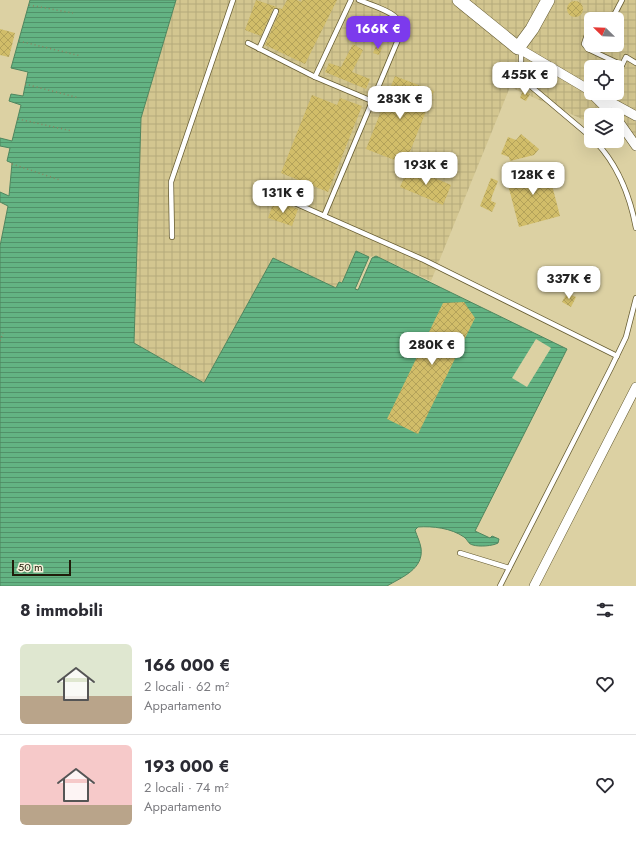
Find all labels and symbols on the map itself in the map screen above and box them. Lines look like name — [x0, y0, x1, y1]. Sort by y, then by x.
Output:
north arrow — [584, 12, 624, 52]
pin: 166K € — [345, 16, 411, 50]
pin: 455K € — [492, 62, 558, 96]
pin: 283K € — [367, 86, 433, 120]
pin: 193K € — [393, 152, 459, 186]
pin: 128K € — [500, 162, 566, 196]
pin: 131K € — [250, 180, 316, 214]
pin: 337K € — [536, 266, 602, 300]
pin: 280K € — [399, 332, 465, 366]
scale bar — [12, 558, 71, 577]

